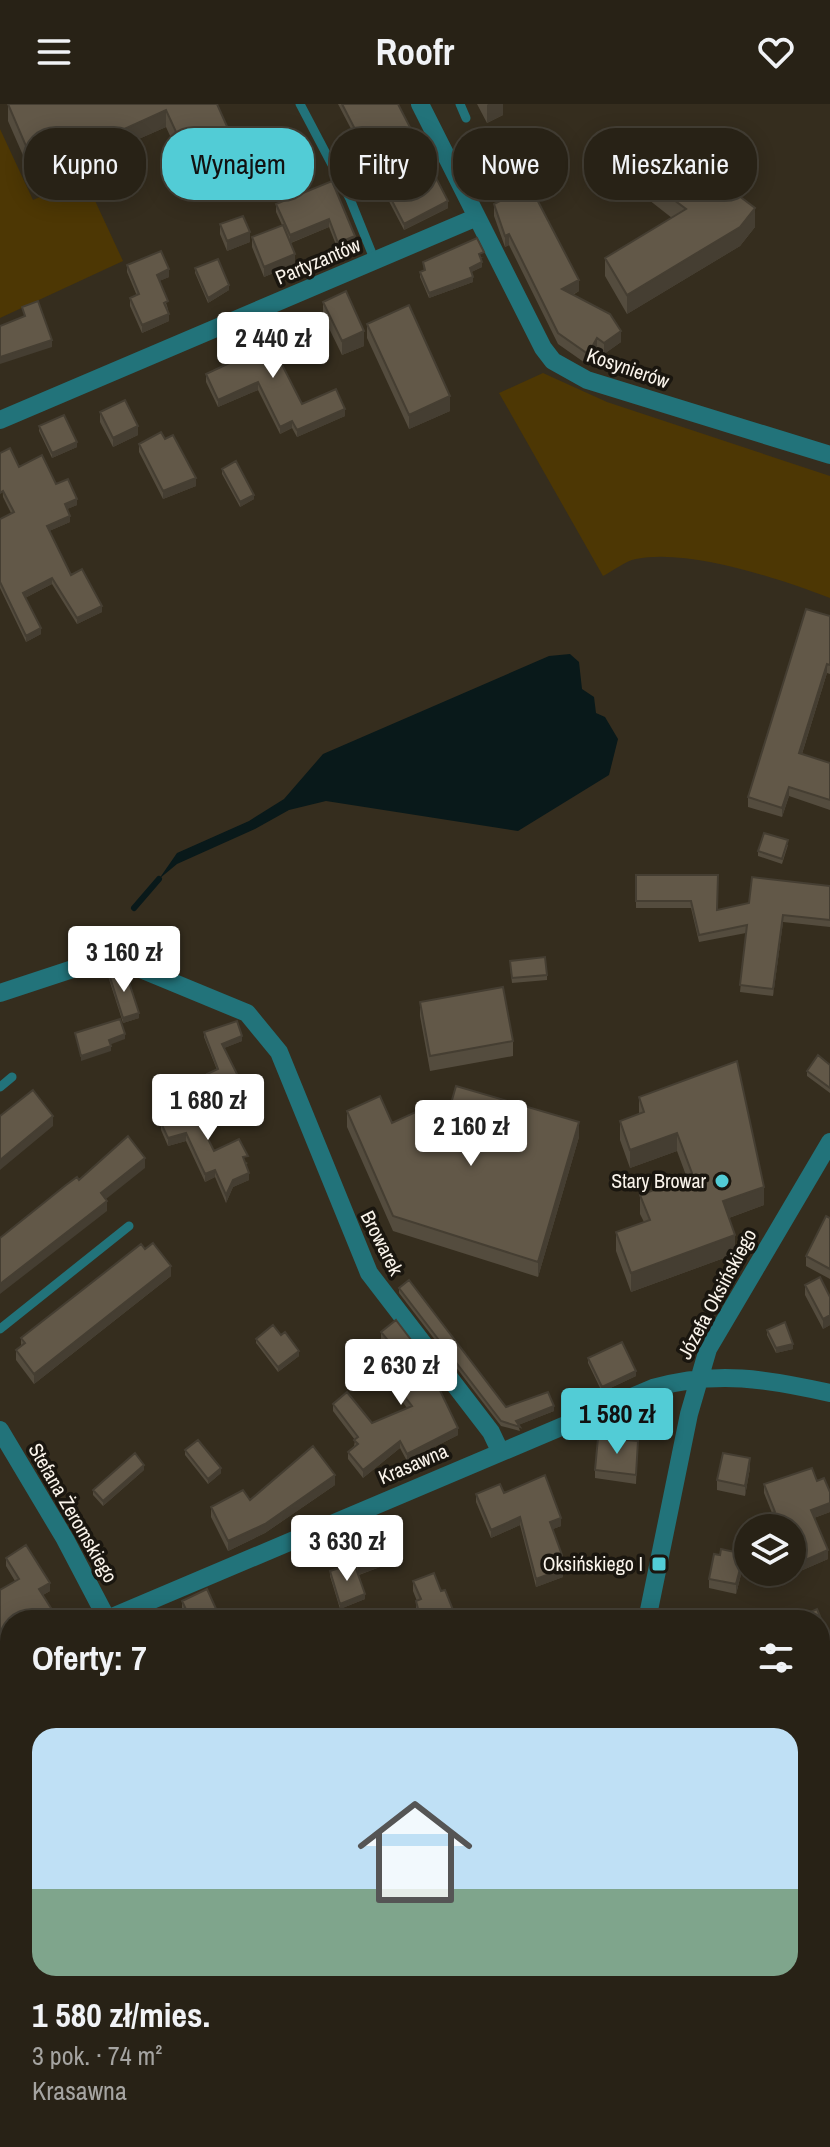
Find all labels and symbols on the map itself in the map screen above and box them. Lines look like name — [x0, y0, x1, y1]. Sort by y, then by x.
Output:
street label: Partyzantów — [271, 230, 365, 291]
pin: 2 440 zł — [190, 312, 356, 380]
street label: Kosynierów — [583, 341, 673, 394]
pin: 3 160 zł — [41, 926, 207, 994]
pin: 1 680 zł — [125, 1074, 291, 1142]
pin: 2 160 zł — [388, 1100, 554, 1168]
place label: Stary Browar — [611, 1167, 707, 1194]
marker: Stary Browar — [713, 1172, 731, 1190]
street label: Browarek — [355, 1206, 411, 1280]
street label: Józefa Oksińskiego — [671, 1224, 762, 1364]
pin: 2 630 zł — [318, 1339, 484, 1407]
pin: 1 580 zł — [534, 1388, 700, 1456]
street label: Krasawna — [374, 1437, 452, 1490]
street label: Stefana Żeromskiego — [23, 1438, 124, 1587]
pin: 3 630 zł — [264, 1515, 430, 1583]
place label: Oksińskiego I — [543, 1550, 643, 1577]
marker: Oksińskiego I — [650, 1555, 668, 1573]

